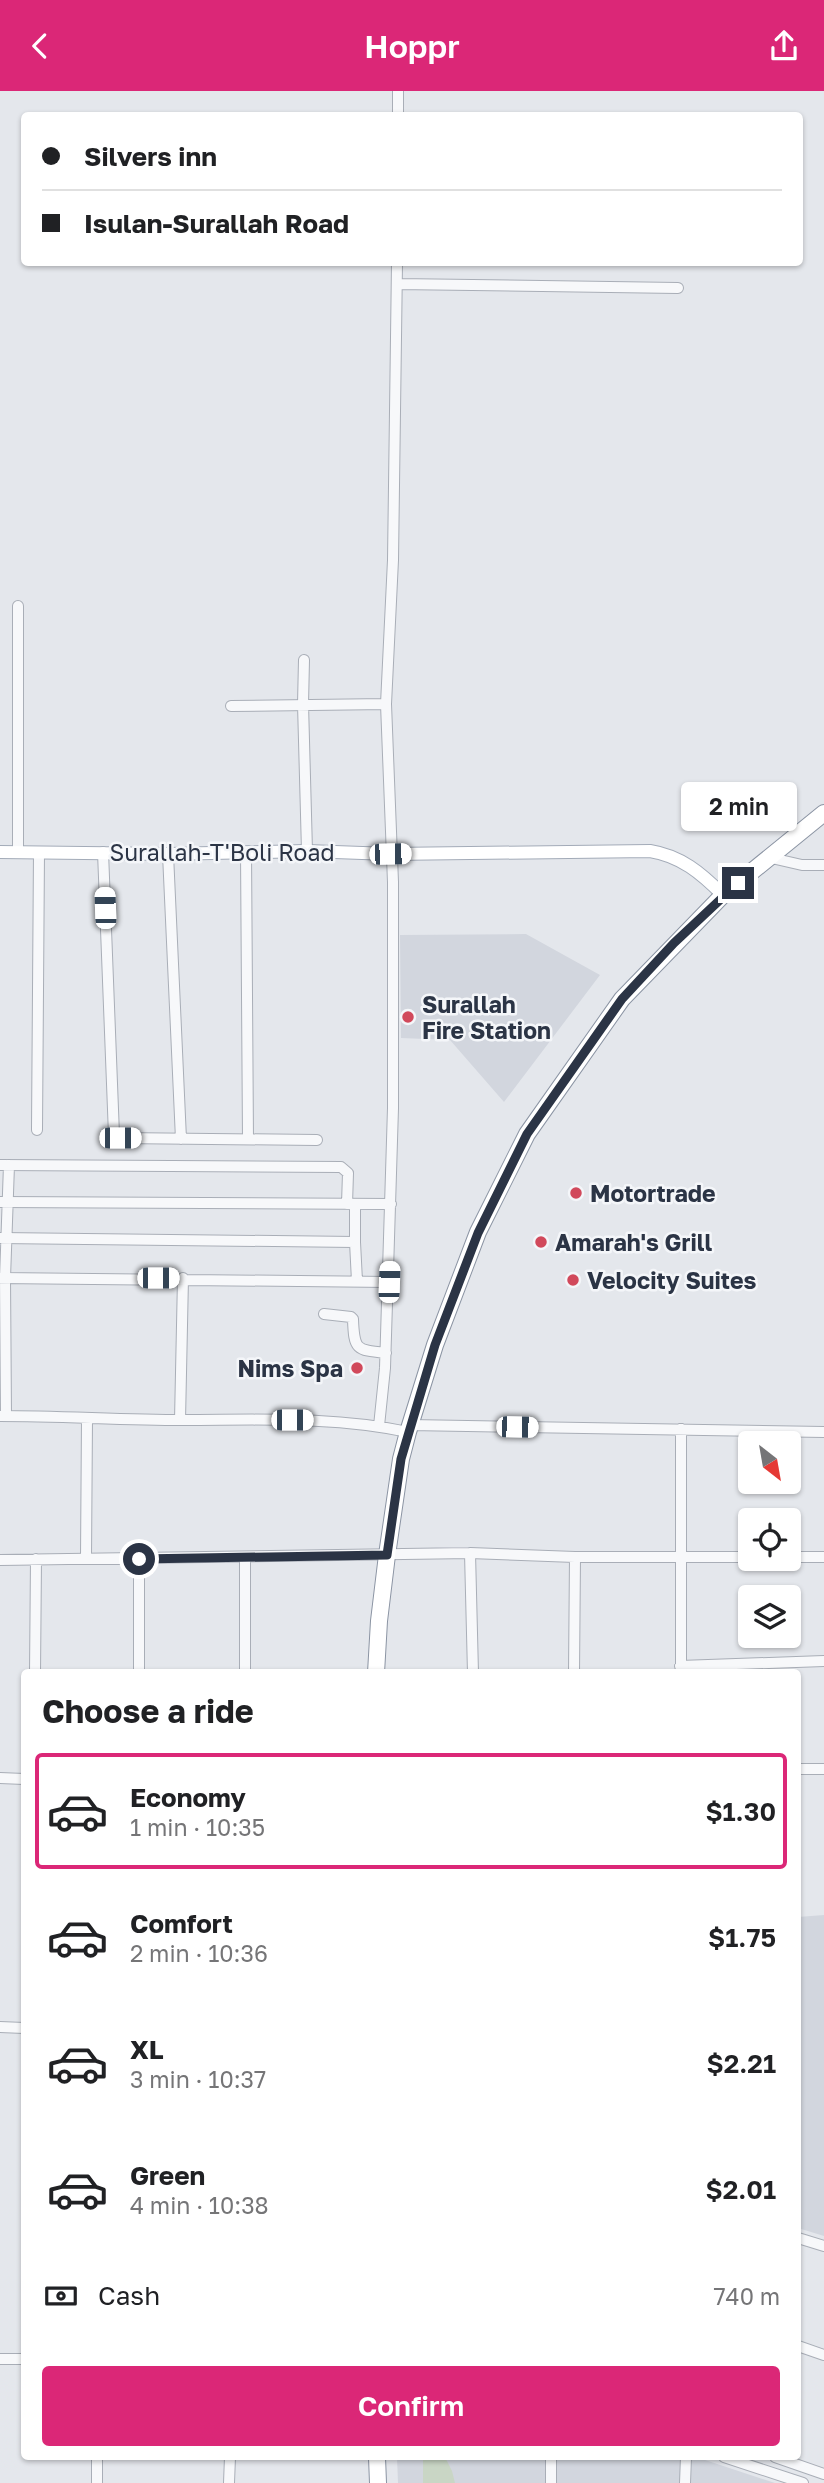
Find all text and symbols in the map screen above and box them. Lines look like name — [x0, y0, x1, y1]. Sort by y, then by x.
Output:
icon: back — [21, 27, 59, 65]
text: Hoppr — [364, 27, 460, 65]
icon: share — [765, 27, 803, 65]
text: Silvers inn — [84, 141, 217, 172]
text: Isulan-Surallah Road — [84, 208, 349, 239]
callout: 2 min — [680, 781, 796, 831]
text: 2 min — [709, 792, 769, 820]
street label: Surallah-T'Boli Road — [109, 838, 335, 866]
car — [369, 843, 412, 865]
route end — [722, 867, 754, 899]
car — [94, 887, 117, 929]
place label: Surallah Fire Station — [422, 990, 551, 1044]
marker: Surallah Fire Station — [400, 1009, 416, 1025]
car — [100, 1128, 142, 1149]
place label: Motortrade — [590, 1179, 715, 1207]
marker: Motortrade — [568, 1185, 584, 1201]
place label: Amarah's Grill — [555, 1228, 713, 1256]
marker: Amarah's Grill — [533, 1234, 549, 1250]
car — [378, 1261, 401, 1303]
place label: Velocity Suites — [587, 1266, 757, 1294]
car — [138, 1268, 180, 1289]
marker: Velocity Suites — [565, 1272, 581, 1288]
place label: Nims Spa — [238, 1354, 343, 1382]
marker: Nims Spa — [349, 1360, 365, 1376]
car — [272, 1410, 314, 1431]
car — [496, 1416, 539, 1438]
north arrow — [738, 1431, 802, 1495]
map controls — [738, 1431, 801, 1648]
button: locate — [738, 1508, 801, 1571]
route start — [123, 1543, 155, 1575]
button: layers — [738, 1585, 801, 1648]
text: Choose a ride — [42, 1692, 254, 1730]
icon: car — [46, 1780, 109, 1843]
text: Economy — [130, 1782, 246, 1813]
text: $1.30 — [705, 1796, 776, 1827]
text: 1 min · 10:35 — [130, 1813, 265, 1841]
icon: car — [46, 1906, 109, 1969]
text: Comfort — [130, 1908, 233, 1939]
text: $1.75 — [708, 1922, 776, 1953]
text: 2 min · 10:36 — [130, 1939, 268, 1967]
icon: car — [46, 2032, 109, 2095]
text: XL — [130, 2034, 164, 2065]
text: $2.21 — [707, 2048, 776, 2079]
text: 3 min · 10:37 — [130, 2065, 266, 2093]
icon: car — [46, 2158, 109, 2221]
text: Green — [130, 2160, 205, 2191]
text: $2.01 — [706, 2174, 776, 2205]
text: 4 min · 10:38 — [130, 2191, 269, 2219]
icon: cash — [42, 2277, 80, 2315]
text: Cash — [98, 2280, 160, 2311]
text: 740 m — [713, 2282, 780, 2310]
button: Confirm — [42, 2366, 780, 2446]

